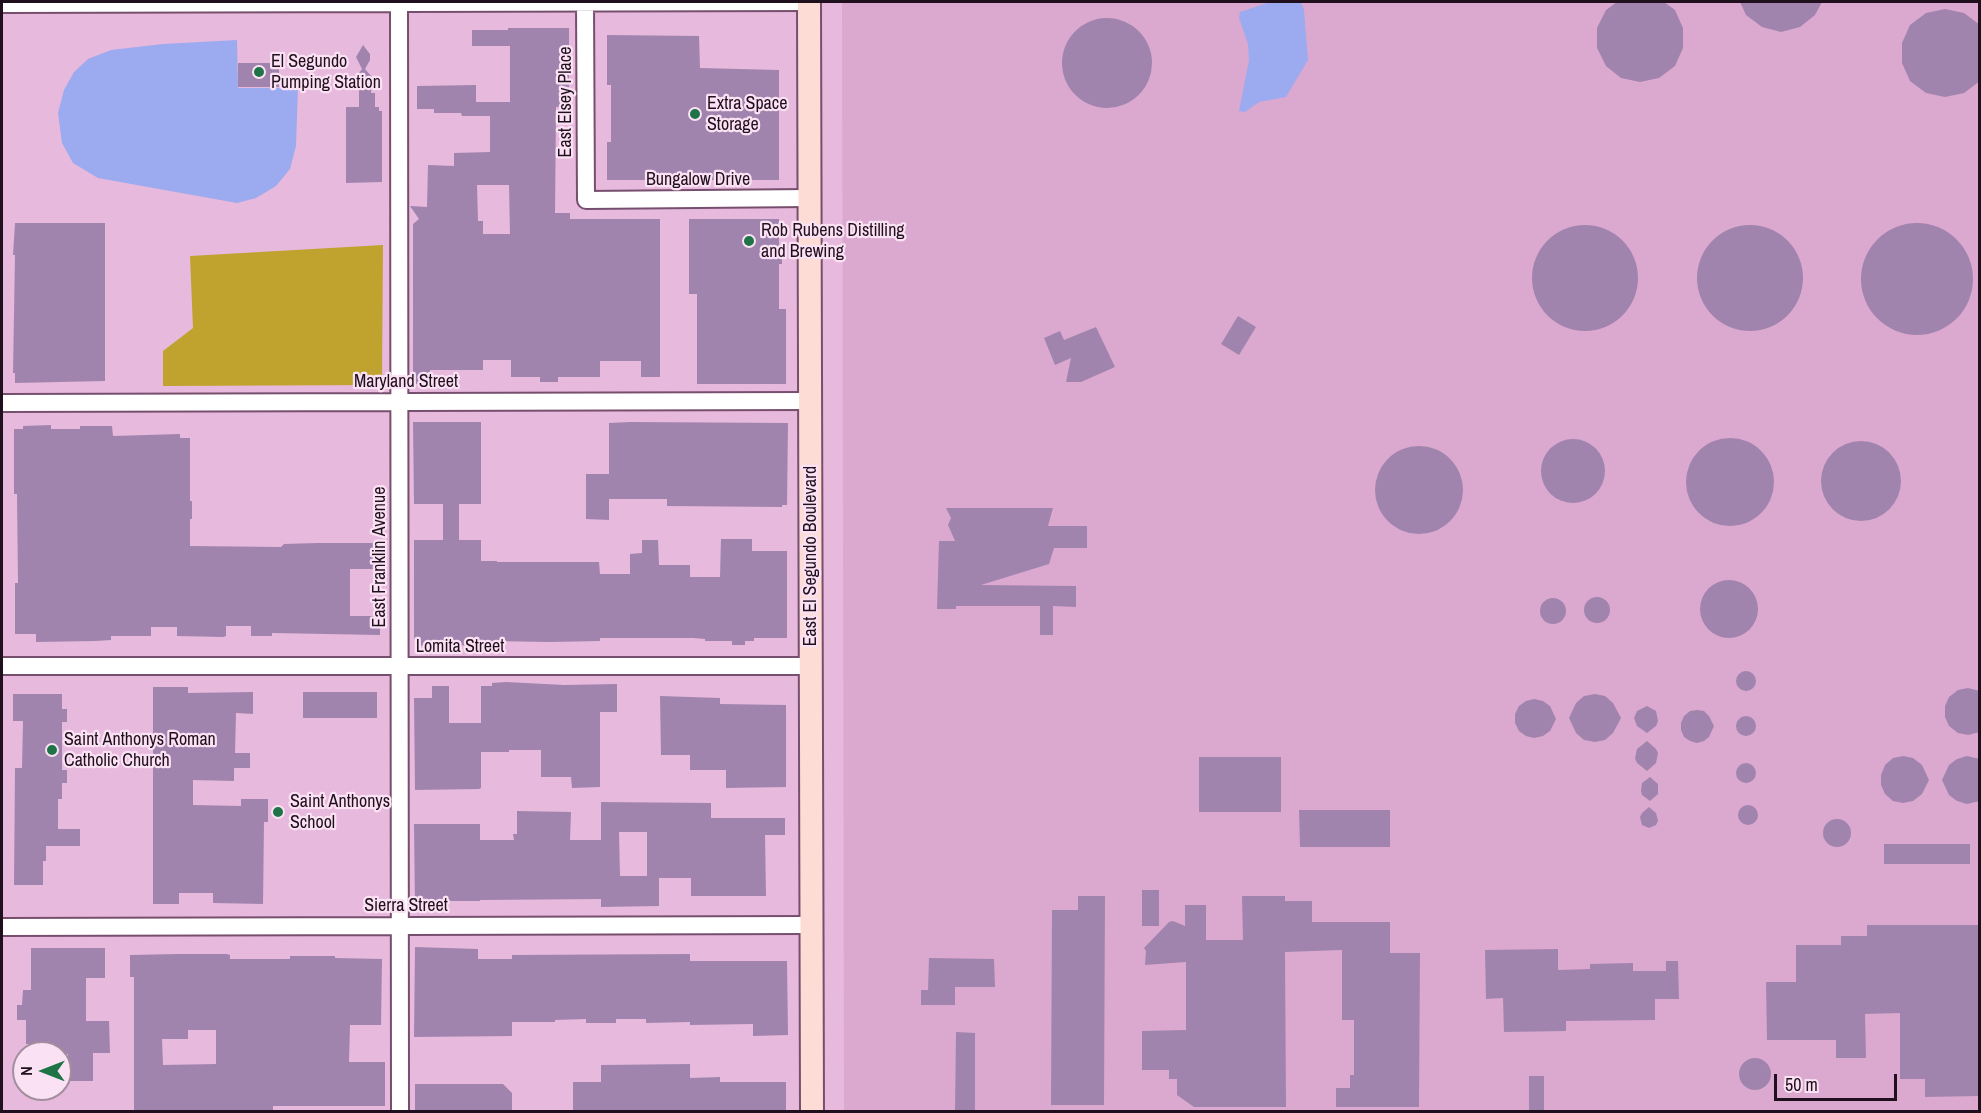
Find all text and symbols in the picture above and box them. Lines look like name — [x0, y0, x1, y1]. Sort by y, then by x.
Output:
street label: East Elsey Place — [555, 47, 577, 157]
place label: El Segundo Pumping Station — [271, 51, 381, 94]
marker: El Segundo Pumping Station — [252, 65, 266, 79]
place label: Extra Space Storage — [707, 93, 787, 136]
marker: Extra Space Storage — [688, 107, 702, 121]
street label: Bungalow Drive — [646, 169, 750, 191]
place label: Rob Rubens Distilling and Brewing — [761, 220, 905, 262]
marker: Rob Rubens Distilling and Brewing — [742, 234, 756, 248]
street label: Maryland Street — [354, 371, 458, 393]
street label: East El Segundo Boulevard — [800, 466, 822, 646]
street label: East Franklin Avenue — [369, 487, 391, 627]
street label: Lomita Street — [416, 636, 504, 658]
place label: Saint Anthonys Roman Catholic Church — [64, 729, 216, 771]
marker: Saint Anthonys Roman Catholic Church — [45, 743, 59, 757]
place label: Saint Anthonys School — [290, 791, 390, 834]
marker: Saint Anthonys School — [271, 805, 285, 819]
street label: Sierra Street — [364, 895, 448, 917]
north arrow — [12, 1041, 72, 1101]
scale bar — [1777, 1062, 1900, 1100]
text: N — [15, 1066, 37, 1076]
text: 50 m — [1785, 1072, 1818, 1097]

